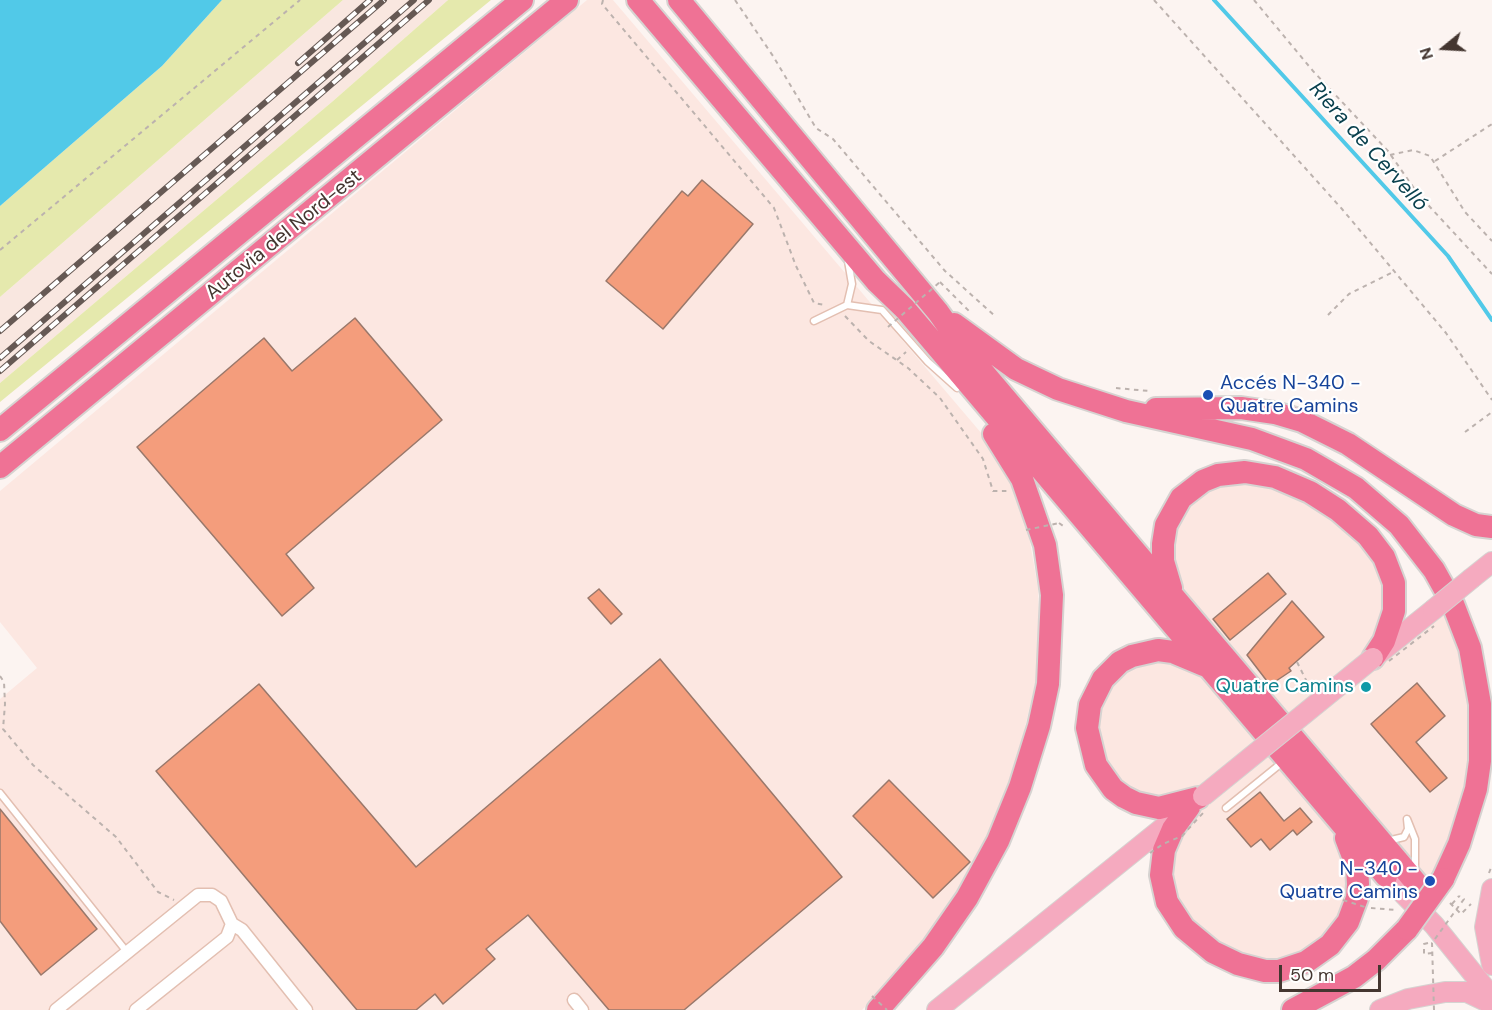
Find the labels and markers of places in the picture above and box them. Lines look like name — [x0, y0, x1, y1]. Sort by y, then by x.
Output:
place label: Accés N-340 - Quatre Camins — [1220, 372, 1361, 419]
marker: Accés N-340 - Quatre Camins — [1201, 388, 1215, 402]
place label: Quatre Camins — [1216, 675, 1354, 699]
marker: Quatre Camins — [1359, 680, 1373, 694]
place label: N-340 - Quatre Camins — [1280, 858, 1418, 905]
marker: N-340 - Quatre Camins — [1423, 874, 1437, 888]

